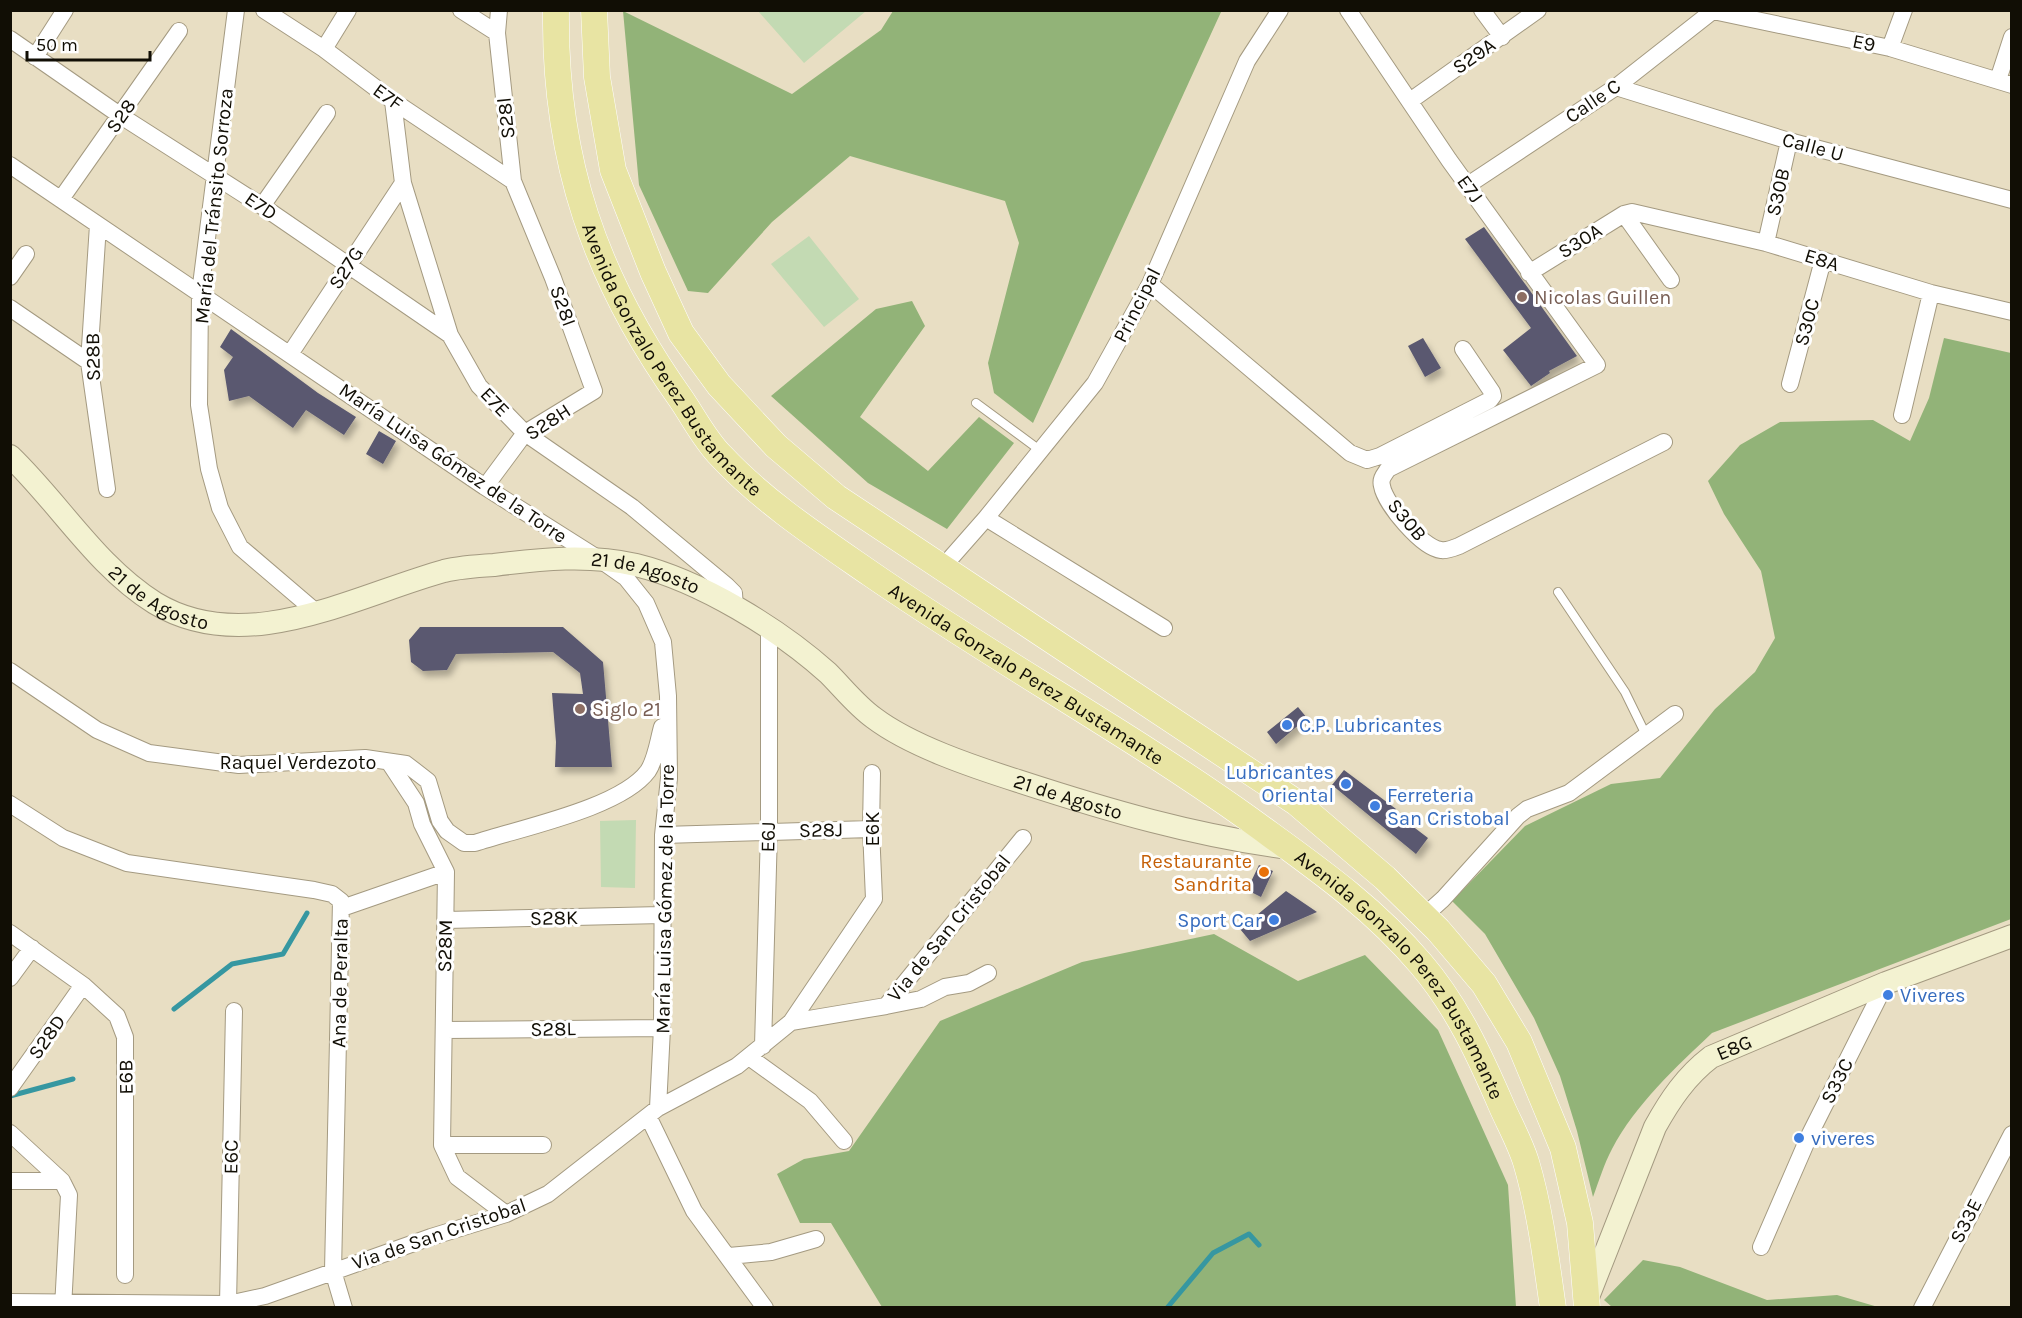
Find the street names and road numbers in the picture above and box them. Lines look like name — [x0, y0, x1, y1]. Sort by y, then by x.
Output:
street label: E9 — [1850, 29, 1878, 57]
street label: S29A — [1448, 33, 1500, 79]
street label: Calle C — [1561, 74, 1625, 128]
street label: E7F — [369, 79, 407, 115]
street label: María del Tránsito Sorroza — [190, 87, 238, 325]
street label: S28 — [101, 95, 141, 137]
street label: S28l — [492, 96, 520, 140]
street label: Calle U — [1780, 128, 1846, 166]
street label: S30B — [1761, 166, 1795, 218]
street label: E7J — [1452, 171, 1488, 207]
street label: E7D — [241, 187, 281, 225]
street label: S30A — [1554, 219, 1606, 263]
street label: Avenida Gonzalo Perez Bustamante — [577, 220, 767, 501]
street label: S27G — [324, 242, 368, 294]
street label: E8A — [1802, 244, 1842, 276]
street label: Principal — [1108, 264, 1166, 346]
street label: S28I — [545, 283, 581, 329]
street label: S30C — [1790, 296, 1824, 348]
street label: S28B — [81, 333, 105, 381]
street label: María Luisa Gómez de la Torre — [335, 378, 571, 548]
street label: E7E — [476, 383, 514, 421]
street label: S28H — [521, 399, 575, 445]
street label: S30B — [1383, 494, 1431, 546]
street label: 21 de Agosto — [590, 547, 704, 598]
street label: 21 de Agosto — [104, 560, 211, 634]
street label: Avenida Gonzalo Perez Bustamante — [885, 578, 1168, 770]
street label: Raquel Verdezoto — [220, 751, 376, 774]
street label: María Luisa Gómez de la Torre — [651, 764, 679, 1034]
street label: 21 de Agosto — [1011, 769, 1125, 824]
street label: E6K — [861, 812, 884, 846]
street label: S28J — [799, 818, 843, 842]
street label: E6J — [756, 821, 780, 853]
street label: Avenida Gonzalo Perez Bustamante — [1291, 845, 1509, 1103]
street label: Via de San Cristobal — [883, 850, 1015, 1006]
street label: S28K — [530, 906, 578, 930]
street label: Ana de Peralta — [327, 918, 353, 1048]
street label: S28M — [433, 919, 457, 973]
street label: S28D — [23, 1010, 71, 1064]
street label: S28L — [530, 1017, 577, 1041]
street label: E8G — [1713, 1030, 1755, 1065]
street label: S33C — [1816, 1054, 1858, 1108]
street label: E6B — [114, 1059, 138, 1095]
street label: E6C — [219, 1139, 243, 1175]
street label: Via de San Cristobal — [349, 1193, 529, 1275]
street label: S33E — [1945, 1195, 1987, 1247]

